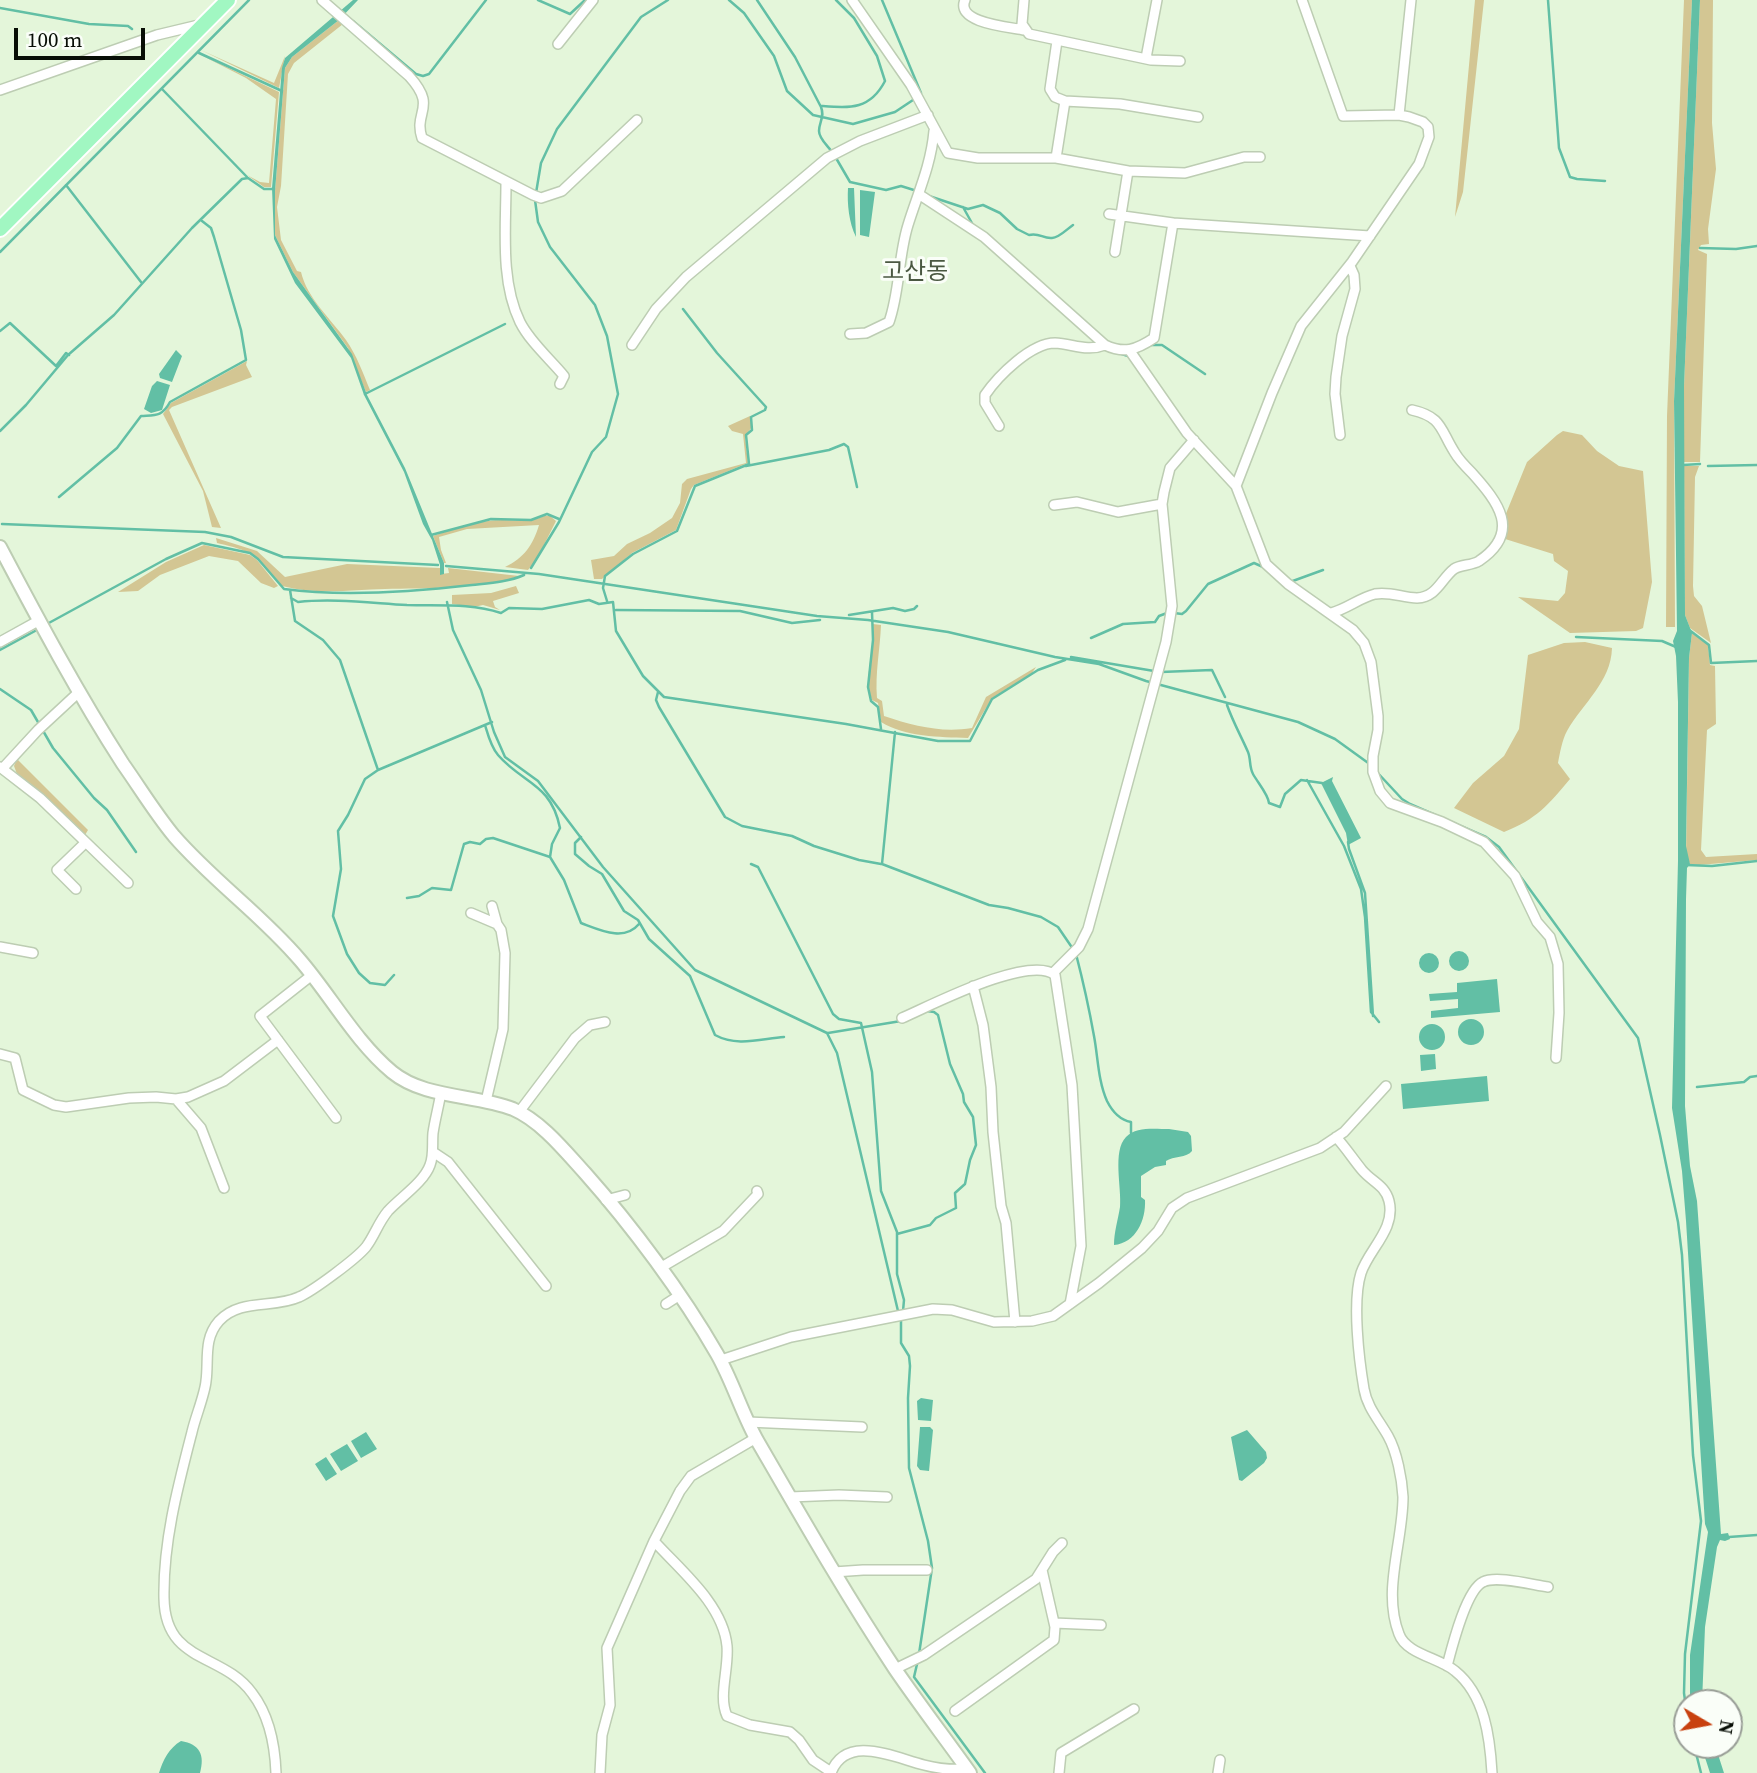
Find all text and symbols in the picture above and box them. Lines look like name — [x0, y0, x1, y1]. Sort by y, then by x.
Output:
scale bar — [18, 14, 149, 58]
text: 100 m — [27, 25, 82, 54]
district label: 고산동 — [882, 259, 948, 287]
north arrow — [1673, 1689, 1743, 1759]
text: N — [1713, 1718, 1741, 1736]

